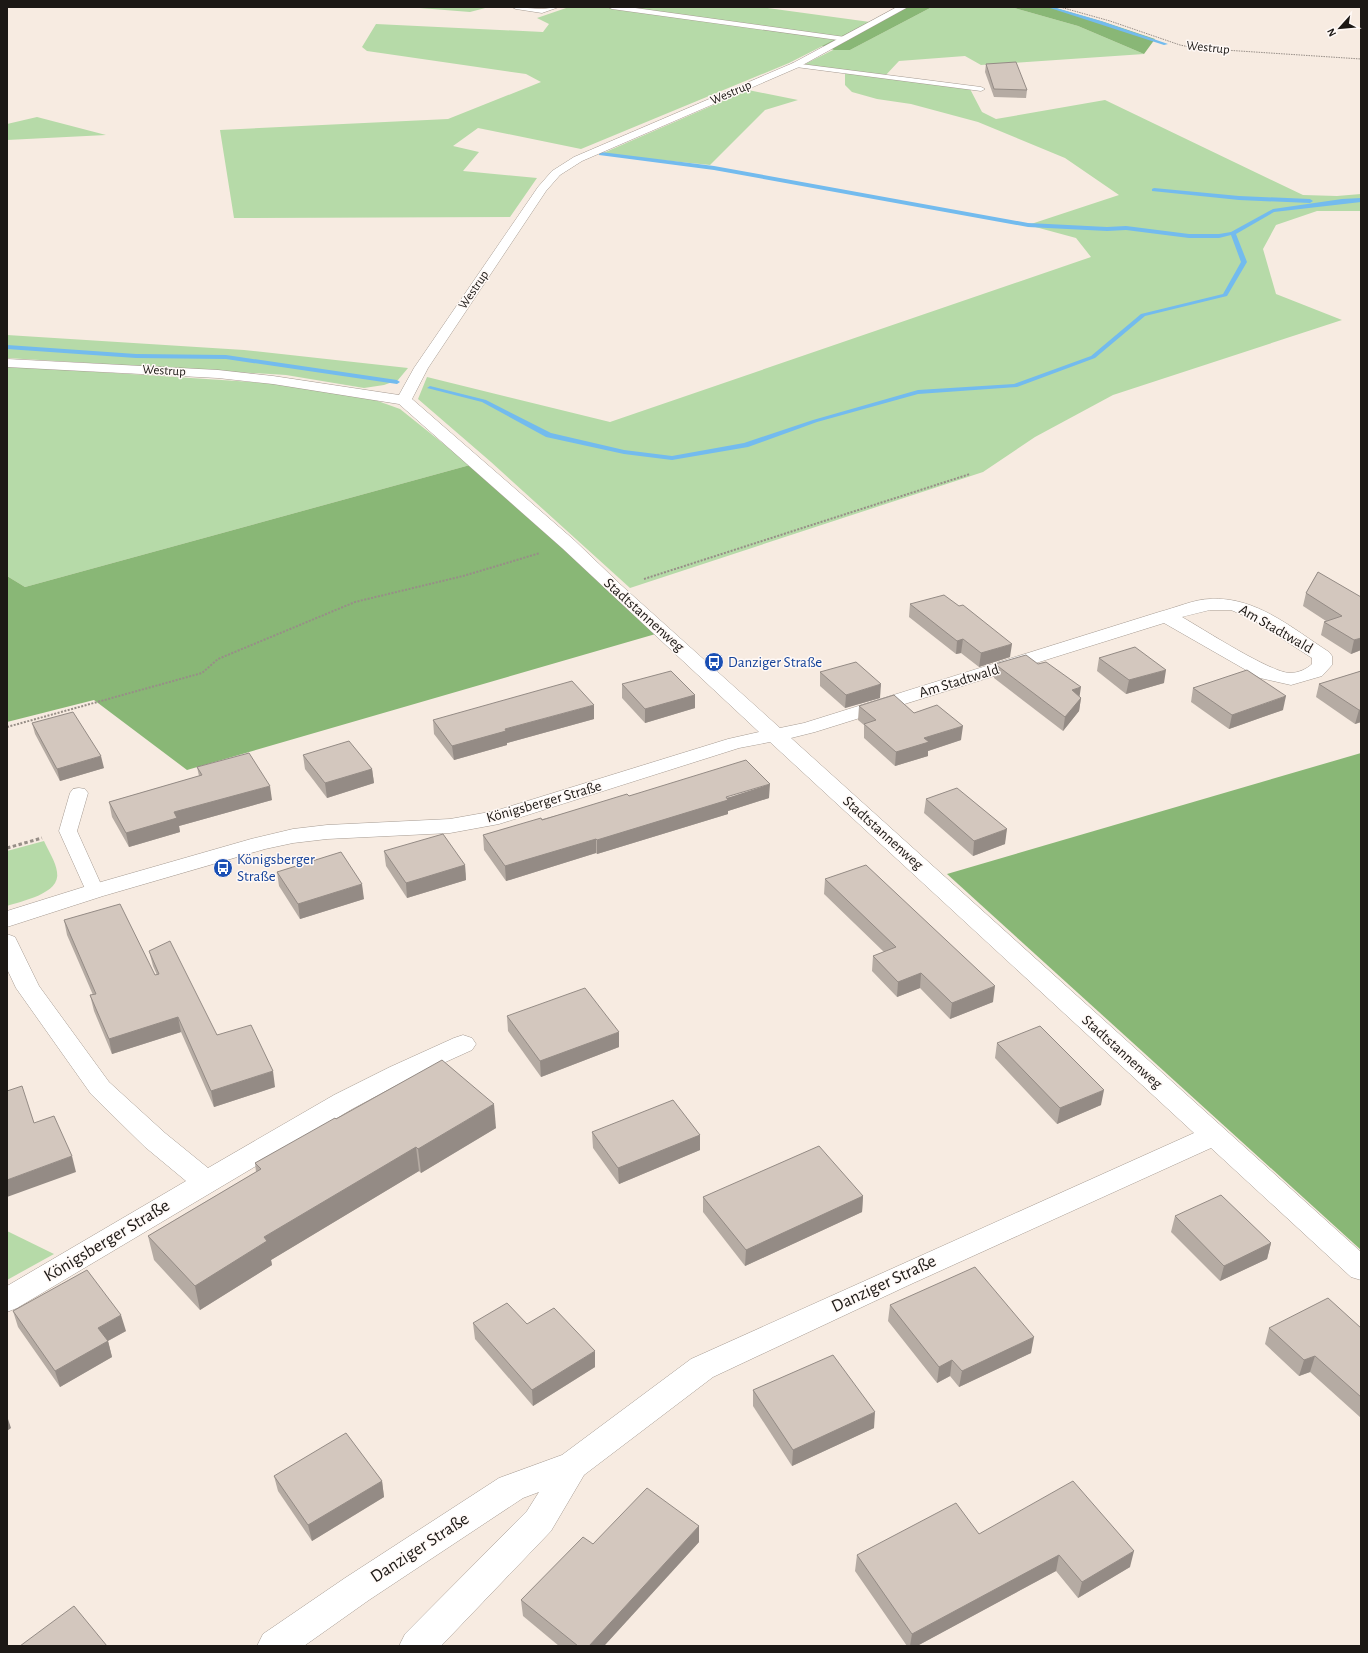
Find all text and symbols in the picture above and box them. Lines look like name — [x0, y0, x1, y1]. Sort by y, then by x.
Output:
north arrow — [1320, 8, 1360, 48]
text: N — [1325, 26, 1338, 38]
street label: Westrup — [1186, 39, 1231, 57]
street label: Westrup — [708, 78, 754, 107]
street label: Westrup — [456, 268, 492, 312]
street label: Westrup — [142, 363, 186, 379]
street label: Stadtstannenweg — [601, 575, 687, 655]
street label: Am Stadtwald — [1236, 602, 1316, 656]
bus stop icon: Danziger Straße — [703, 651, 725, 673]
place label: Danziger Straße — [728, 655, 822, 670]
street label: Am Stadtwald — [917, 662, 1001, 700]
street label: Königsberger Straße — [485, 778, 603, 826]
street label: Stadtstannenweg — [840, 793, 926, 873]
place label: Königsberger Straße — [237, 852, 315, 884]
bus stop icon: Königsberger Straße — [212, 857, 234, 879]
street label: Stadtstannenweg — [1079, 1012, 1165, 1092]
street label: Königsberger Straße — [41, 1197, 173, 1285]
street label: Danziger Straße — [829, 1252, 939, 1316]
street label: Danziger Straße — [368, 1510, 472, 1586]

